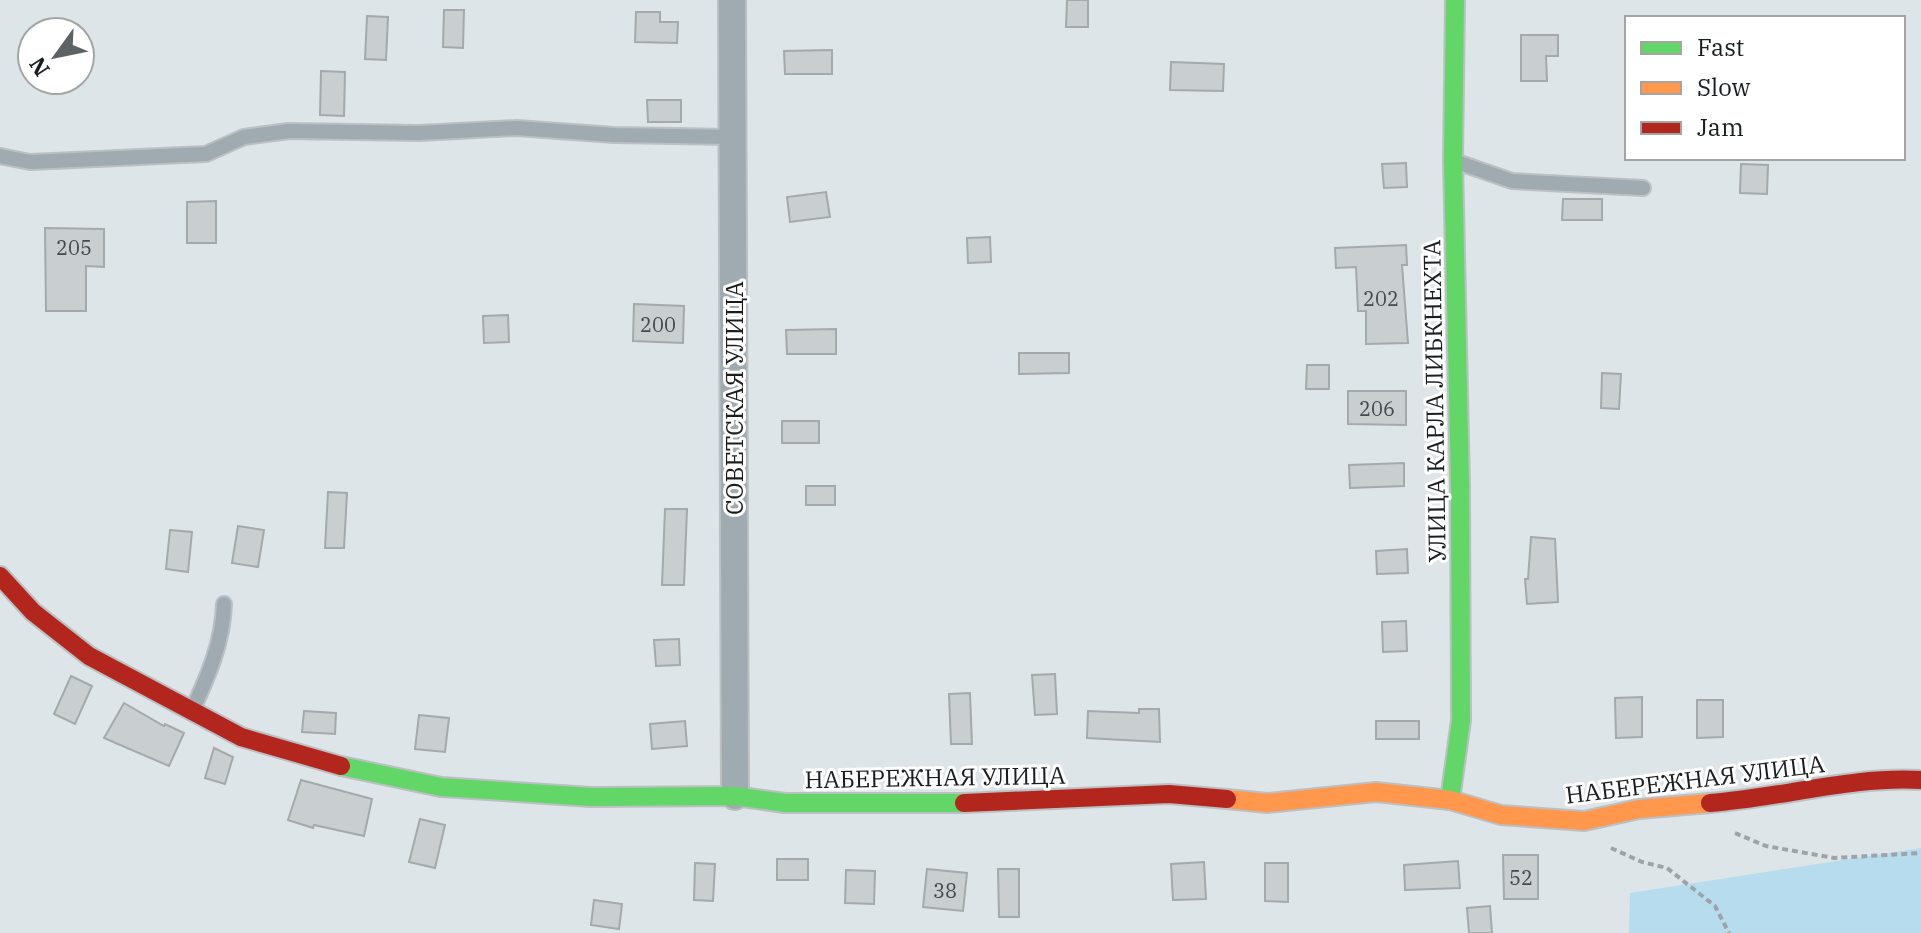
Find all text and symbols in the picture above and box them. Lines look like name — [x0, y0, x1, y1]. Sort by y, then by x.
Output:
north arrow — [16, 16, 96, 96]
legend — [1625, 16, 1905, 160]
text: Fast — [1697, 31, 1744, 63]
text: N — [22, 52, 56, 82]
text: Slow — [1697, 71, 1751, 103]
text: Jam — [1697, 111, 1744, 143]
house number: 205 — [56, 234, 92, 261]
street label: УЛИЦА КАРЛА ЛИБКНЕХТА — [1415, 239, 1453, 563]
street label: СОВЕТСКАЯ УЛИЦА — [718, 280, 750, 515]
house number: 202 — [1363, 285, 1399, 312]
house number: 200 — [640, 311, 676, 338]
house number: 206 — [1359, 395, 1395, 422]
street label: НАБЕРЕЖНАЯ УЛИЦА — [1564, 747, 1827, 811]
street label: НАБЕРЕЖНАЯ УЛИЦА — [804, 759, 1066, 795]
house number: 52 — [1509, 864, 1533, 891]
house number: 38 — [933, 877, 957, 904]

